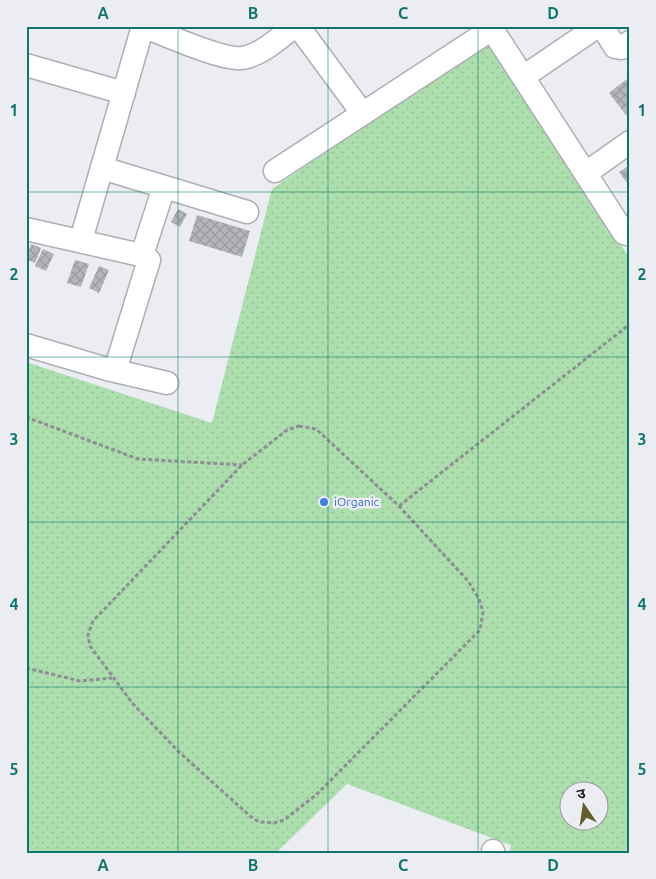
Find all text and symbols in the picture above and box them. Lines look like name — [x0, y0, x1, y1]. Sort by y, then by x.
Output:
text: A — [97, 4, 109, 22]
text: B — [248, 4, 258, 22]
text: C — [398, 4, 408, 22]
text: D — [547, 4, 559, 22]
text: 1 — [9, 101, 19, 119]
text: 1 — [637, 101, 647, 119]
text: 2 — [9, 265, 19, 283]
text: 2 — [637, 265, 647, 283]
text: 3 — [9, 430, 19, 448]
text: 3 — [637, 430, 647, 448]
place label: iOrganic — [334, 495, 380, 508]
marker: iOrganic — [318, 496, 330, 508]
text: 4 — [9, 595, 19, 613]
text: 4 — [637, 595, 647, 613]
text: 5 — [9, 760, 19, 778]
text: 5 — [637, 760, 647, 778]
north arrow — [558, 782, 608, 832]
text: उ — [575, 784, 588, 802]
text: A — [97, 856, 109, 874]
text: B — [248, 856, 258, 874]
text: C — [398, 856, 408, 874]
text: D — [547, 856, 559, 874]

